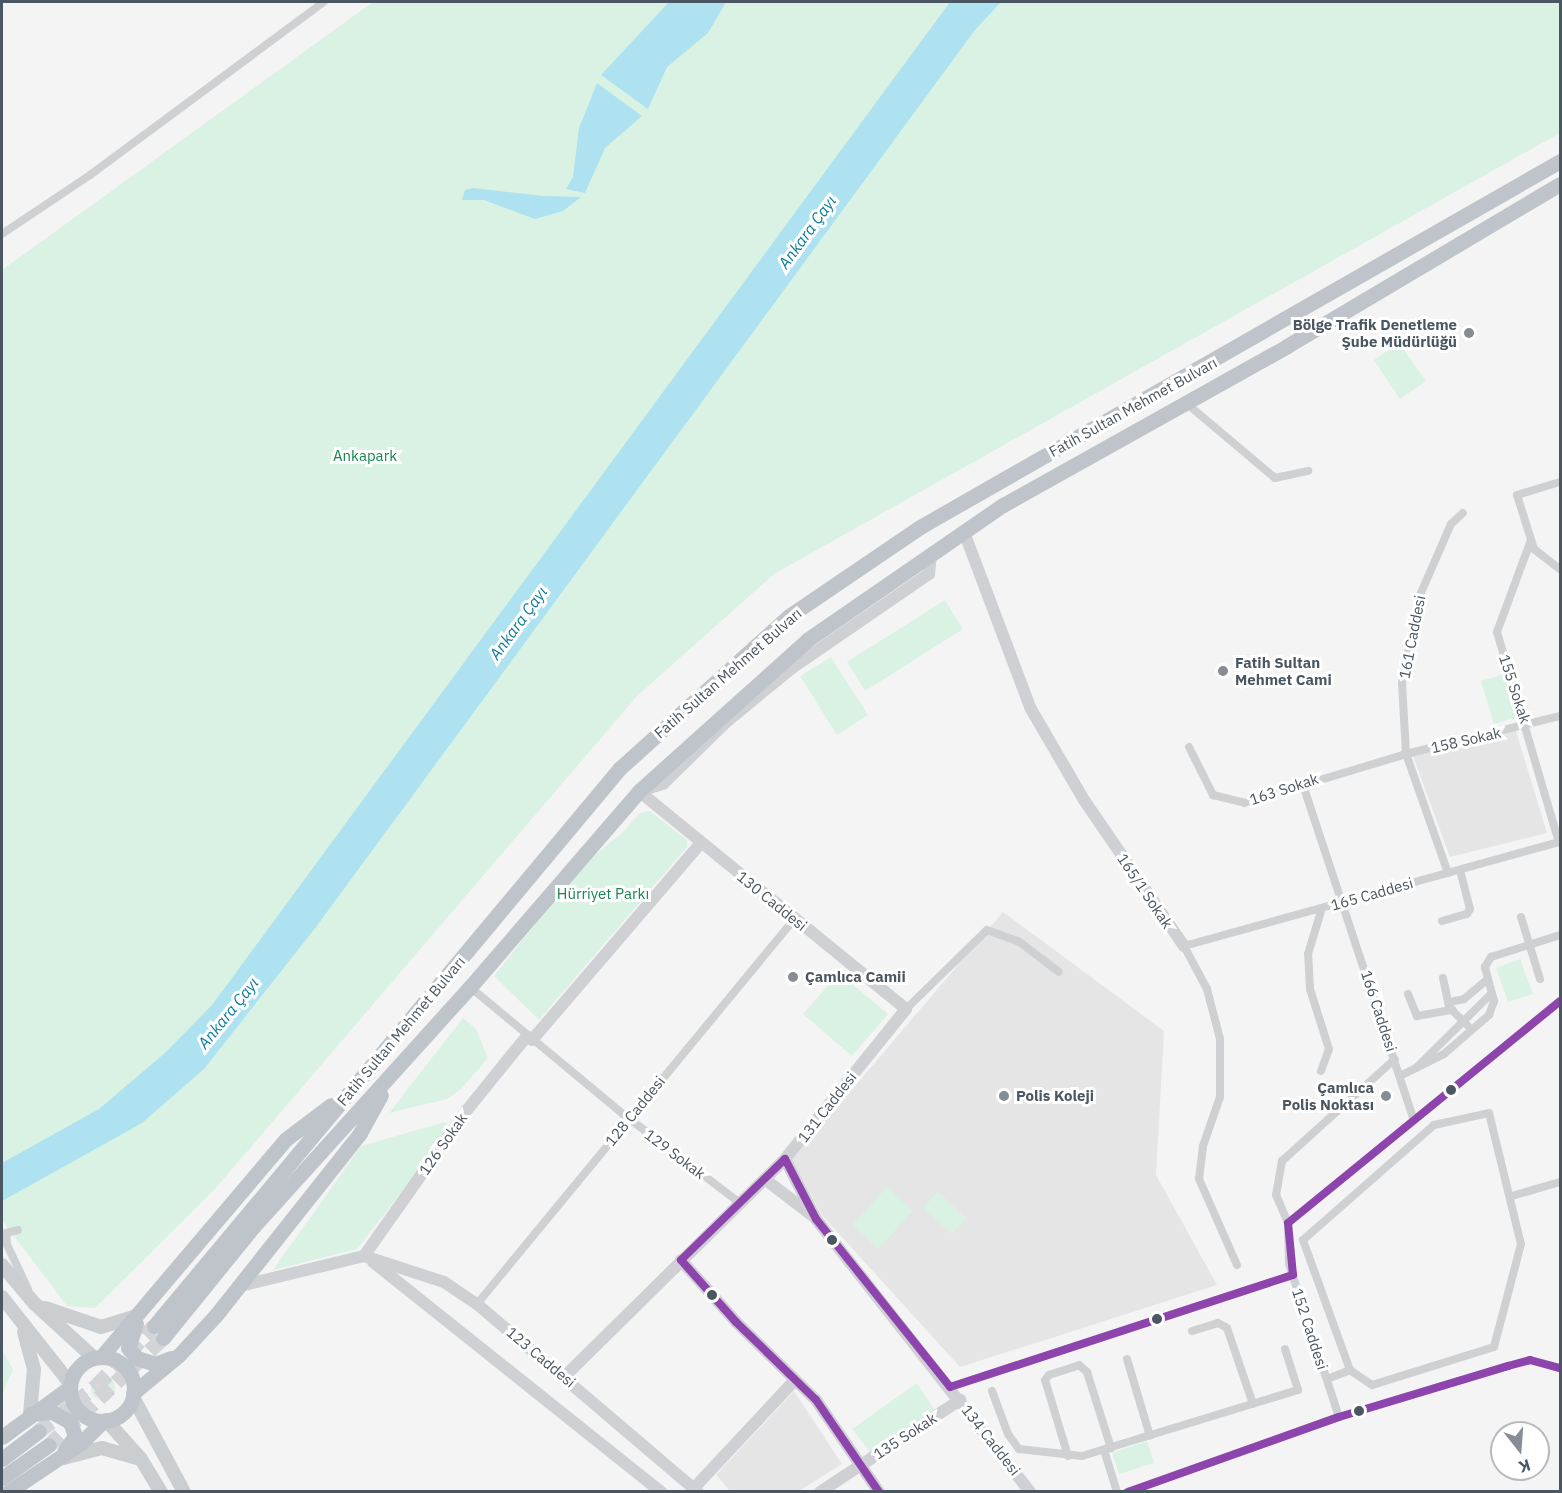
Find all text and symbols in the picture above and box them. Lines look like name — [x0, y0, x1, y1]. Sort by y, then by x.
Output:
water label: Ankara Çayı — [774, 192, 840, 272]
place label: Bölge Trafik Denetleme Şube Müdürlüğü — [1293, 315, 1457, 350]
marker: Bölge Trafik Denetleme Şube Müdürlüğü — [1462, 326, 1476, 340]
street label: Fatih Sultan Mehmet Bulvarı — [1046, 353, 1220, 461]
park label: Ankapark — [333, 447, 397, 465]
water label: Ankara Çayı — [485, 583, 551, 663]
street label: 161 Caddesi — [1395, 594, 1429, 680]
street label: Fatih Sultan Mehmet Bulvarı — [651, 604, 805, 742]
street label: 155 Sokak — [1495, 652, 1535, 726]
place label: Fatih Sultan Mehmet Cami — [1235, 653, 1332, 688]
marker: Fatih Sultan Mehmet Cami — [1216, 664, 1230, 678]
street label: 158 Sokak — [1429, 723, 1503, 757]
street label: 163 Sokak — [1247, 769, 1321, 809]
street label: 165/1 Sokak — [1113, 850, 1177, 932]
street label: 130 Caddesi — [733, 867, 811, 935]
street label: 165 Caddesi — [1329, 874, 1415, 914]
park label: Hürriyet Parkı — [557, 885, 649, 903]
street label: Fatih Sultan Mehmet Bulvarı — [333, 953, 469, 1109]
place label: Çamlıca Camii — [805, 968, 906, 986]
street label: 166 Caddesi — [1357, 968, 1401, 1054]
marker: Çamlıca Camii — [786, 970, 800, 984]
water label: Ankara Çayı — [194, 974, 262, 1052]
street label: 131 Caddesi — [794, 1068, 860, 1146]
street label: 128 Caddesi — [601, 1072, 669, 1150]
place label: Çamlıca Polis Noktası — [1282, 1078, 1374, 1113]
unlabelled marker — [1445, 1084, 1457, 1096]
place label: Polis Koleji — [1016, 1087, 1094, 1105]
marker: Polis Koleji — [997, 1089, 1011, 1103]
marker: Çamlıca Polis Noktası — [1379, 1089, 1393, 1103]
street label: 126 Sokak — [415, 1110, 471, 1178]
street label: 129 Sokak — [641, 1125, 709, 1183]
unlabelled marker — [826, 1234, 838, 1246]
street label: 152 Caddesi — [1288, 1286, 1332, 1372]
unlabelled marker — [706, 1289, 718, 1301]
unlabelled marker — [1151, 1313, 1163, 1325]
street label: 123 Caddesi — [503, 1323, 579, 1391]
street label: 134 Caddesi — [958, 1401, 1024, 1479]
unlabelled marker — [1353, 1405, 1365, 1417]
street label: 135 Sokak — [870, 1409, 940, 1463]
north arrow — [1490, 1421, 1550, 1481]
text: K — [1516, 1455, 1533, 1477]

